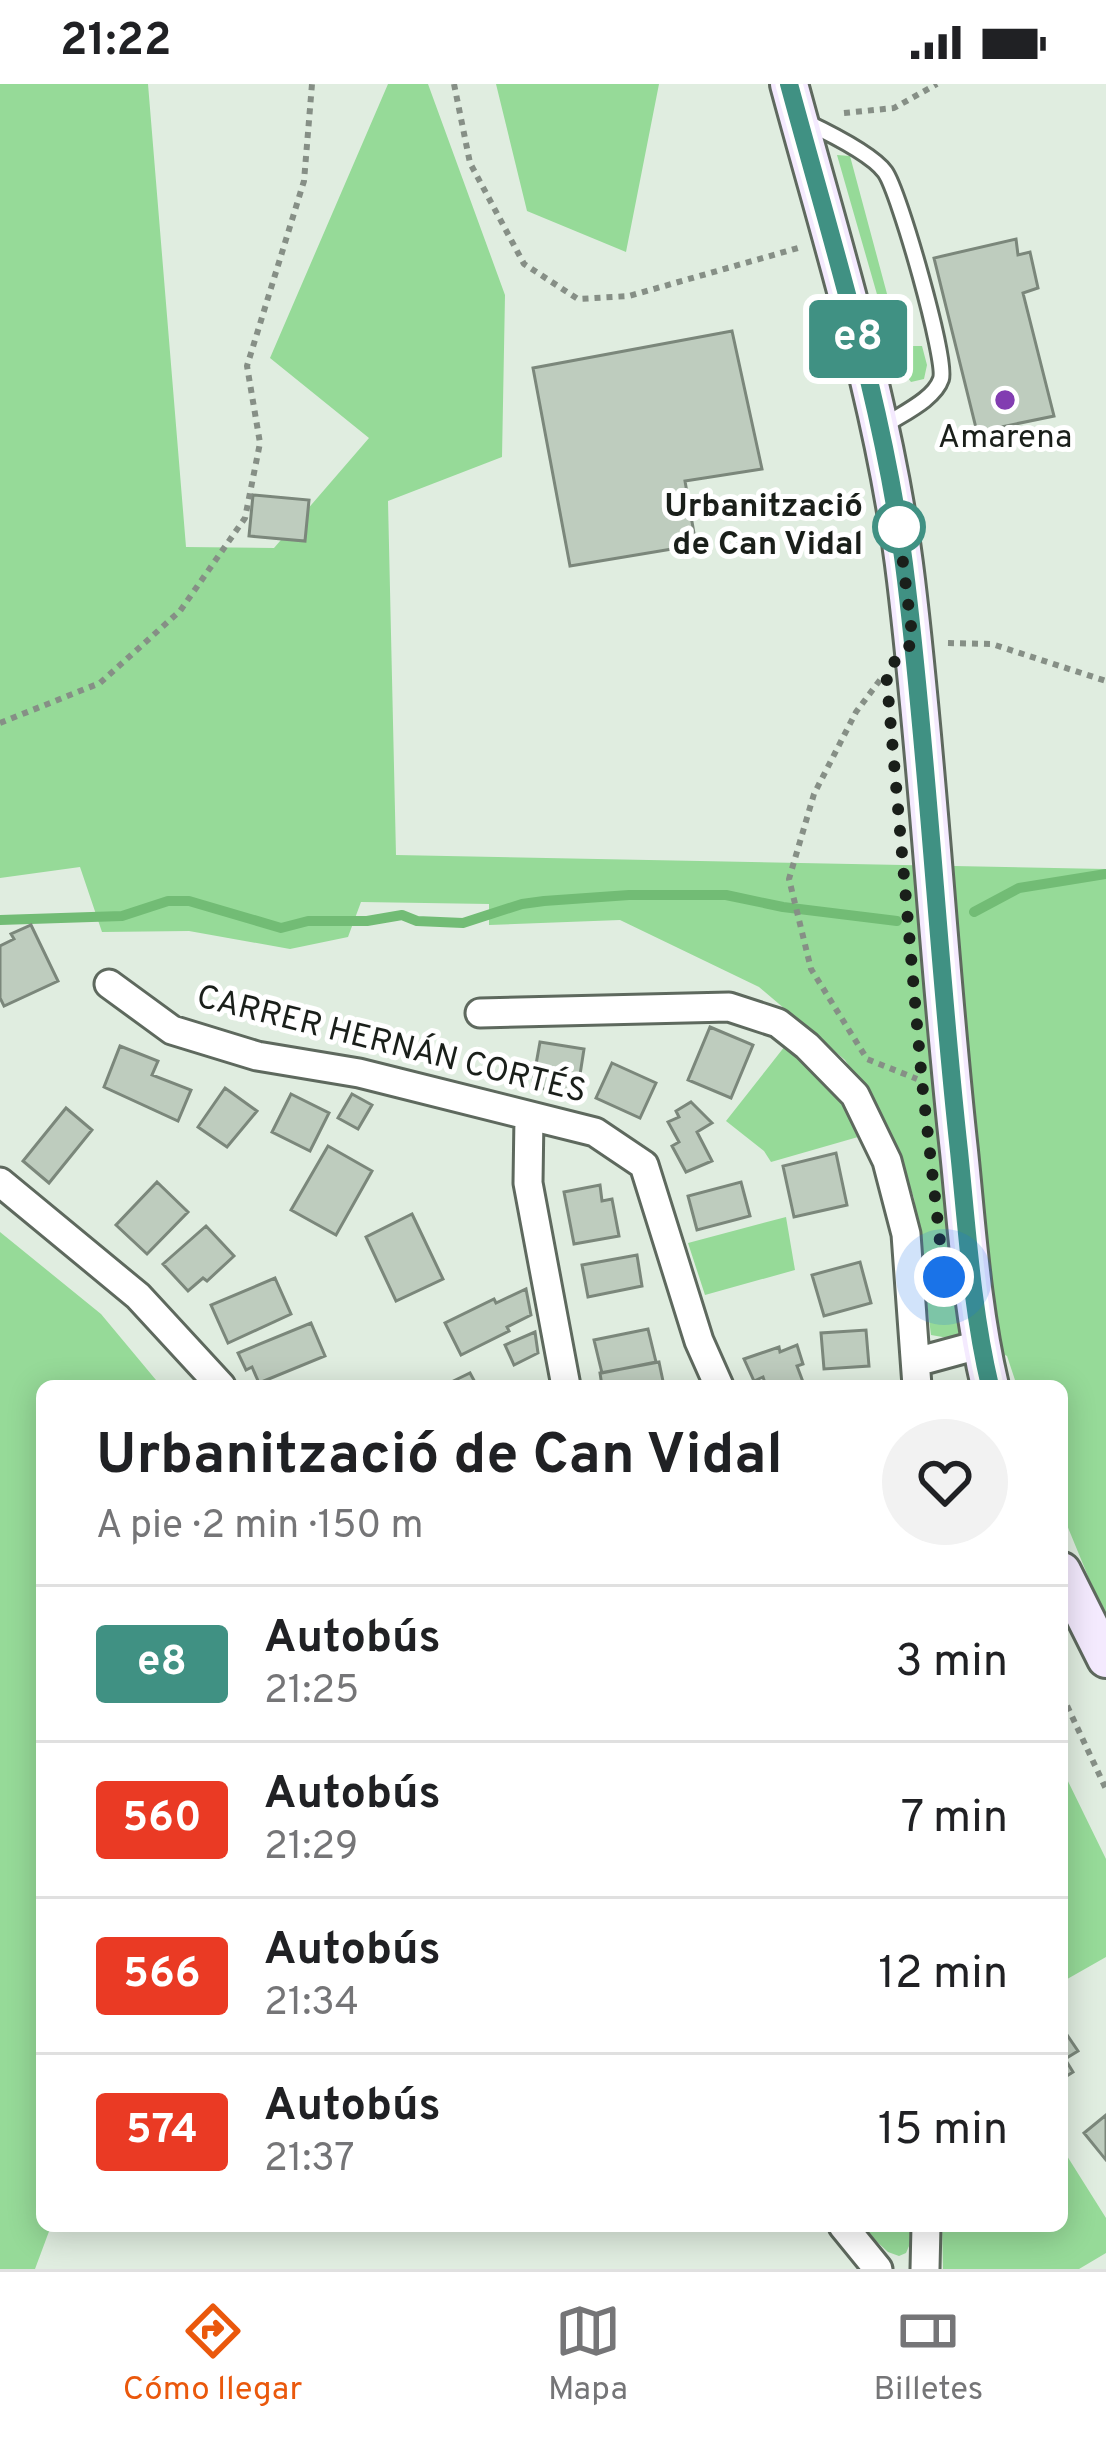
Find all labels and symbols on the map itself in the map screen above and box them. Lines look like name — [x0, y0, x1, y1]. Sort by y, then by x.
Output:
line badge: e8 — [804, 300, 912, 378]
marker: Amarena — [992, 387, 1018, 413]
place label: Amarena — [938, 418, 1072, 460]
place label: Urbanització de Can Vidal — [664, 487, 863, 567]
marker: Urbanització de Can Vidal — [874, 502, 924, 552]
street label: CARRER HERNÁN CORTÉS — [192, 976, 590, 1115]
your location — [914, 1247, 974, 1307]

